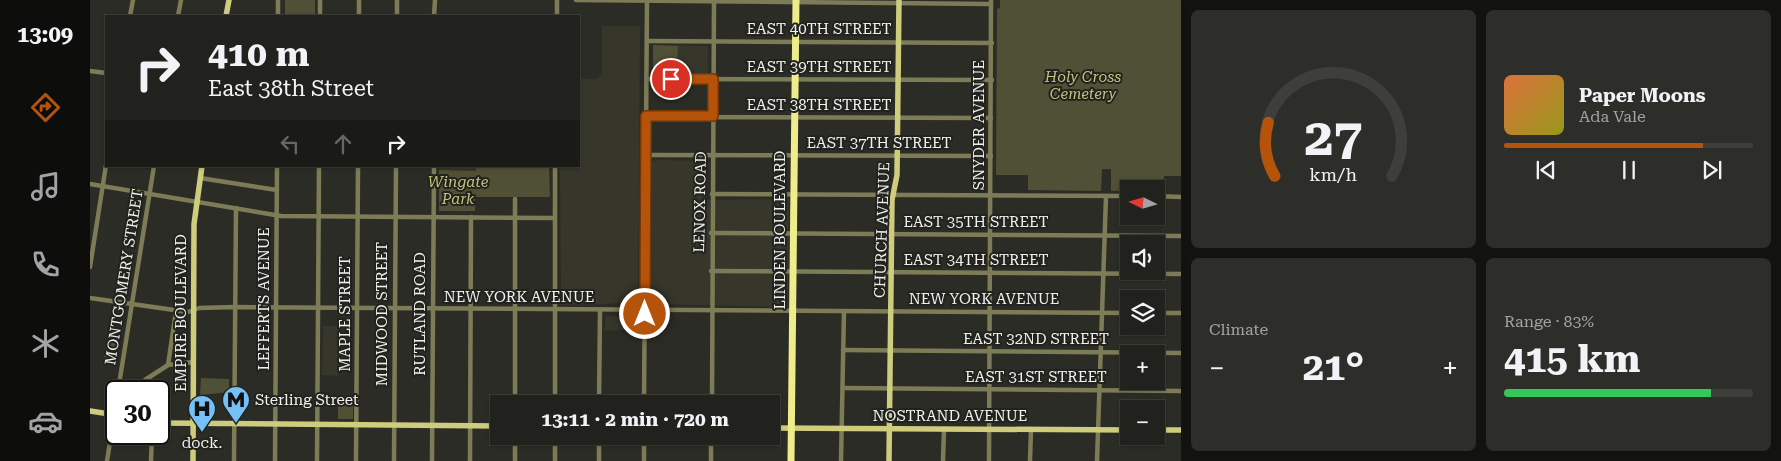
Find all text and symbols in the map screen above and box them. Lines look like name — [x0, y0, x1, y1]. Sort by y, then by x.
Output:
street label: EAST 40TH STREET — [746, 20, 892, 38]
text: 13:09 — [17, 22, 73, 47]
text: 410 m — [208, 34, 309, 75]
icon: right — [125, 35, 190, 100]
pin — [650, 58, 692, 100]
street label: EAST 39TH STREET — [746, 58, 892, 76]
street label: SNYDER AVENUE — [970, 60, 988, 190]
icon: arrive — [657, 65, 685, 93]
park label: Holy Cross Cemetery — [1044, 68, 1121, 103]
text: East 38th Street — [208, 76, 374, 101]
text: Paper Moons — [1579, 84, 1706, 107]
icon: directions — [28, 90, 63, 125]
street label: EAST 38TH STREET — [746, 96, 892, 114]
text: 27 — [1304, 107, 1363, 168]
text: Ada Vale — [1579, 107, 1646, 126]
icon: left — [276, 130, 304, 158]
icon: ahead — [329, 130, 357, 158]
icon: right — [382, 130, 410, 158]
street label: EAST 37TH STREET — [806, 134, 952, 152]
street label: LENOX ROAD — [690, 151, 710, 253]
street label: LINDEN BOULEVARD — [771, 151, 789, 309]
icon: previous — [1532, 156, 1560, 184]
icon: pause — [1615, 156, 1643, 184]
icon: next — [1698, 156, 1726, 184]
street label: CHURCH AVENUE — [871, 162, 893, 298]
text: km/h — [1310, 164, 1358, 185]
icon: music — [28, 169, 63, 204]
park label: Wingate Park — [428, 173, 489, 208]
north arrow — [1120, 180, 1165, 225]
map controls — [1120, 180, 1165, 445]
street label: MONTGOMERY STREET — [101, 188, 147, 366]
street label: EAST 35TH STREET — [903, 213, 1049, 231]
street label: LEFFERTS AVENUE — [255, 227, 273, 371]
street label: EMPIRE BOULEVARD — [172, 234, 190, 392]
button: sound — [1120, 235, 1165, 280]
street label: MIDWOOD STREET — [373, 242, 391, 386]
icon: phone — [28, 247, 63, 282]
street label: EAST 34TH STREET — [903, 251, 1049, 269]
street label: RUTLAND ROAD — [411, 252, 429, 376]
street label: MAPLE STREET — [336, 256, 354, 372]
position arrow — [618, 287, 670, 339]
street label: NEW YORK AVENUE — [444, 288, 594, 306]
street label: NEW YORK AVENUE — [909, 290, 1059, 308]
button: layers — [1120, 290, 1165, 335]
text: Range · 83% — [1504, 312, 1594, 331]
text: Climate — [1209, 320, 1268, 339]
icon: climate — [28, 326, 63, 361]
street label: EAST 32ND STREET — [963, 330, 1109, 348]
text: 415 km — [1504, 337, 1640, 381]
button: + — [1120, 345, 1165, 390]
text: 21° — [1303, 345, 1364, 389]
text: − — [1209, 352, 1225, 385]
text: + — [1442, 352, 1458, 385]
street label: EAST 31ST STREET — [965, 368, 1107, 386]
speed limit sign: 30 — [105, 380, 170, 445]
metro station icon: Sterling Street — [221, 385, 251, 424]
place label: Sterling Street — [255, 391, 359, 409]
hospital icon: dock. — [187, 394, 217, 433]
button: − — [1120, 400, 1165, 445]
icon: car — [28, 404, 63, 439]
street label: NOSTRAND AVENUE — [873, 407, 1027, 425]
text: 13:11 · 2 min · 720 m — [541, 408, 729, 431]
place label: dock. — [182, 434, 222, 452]

